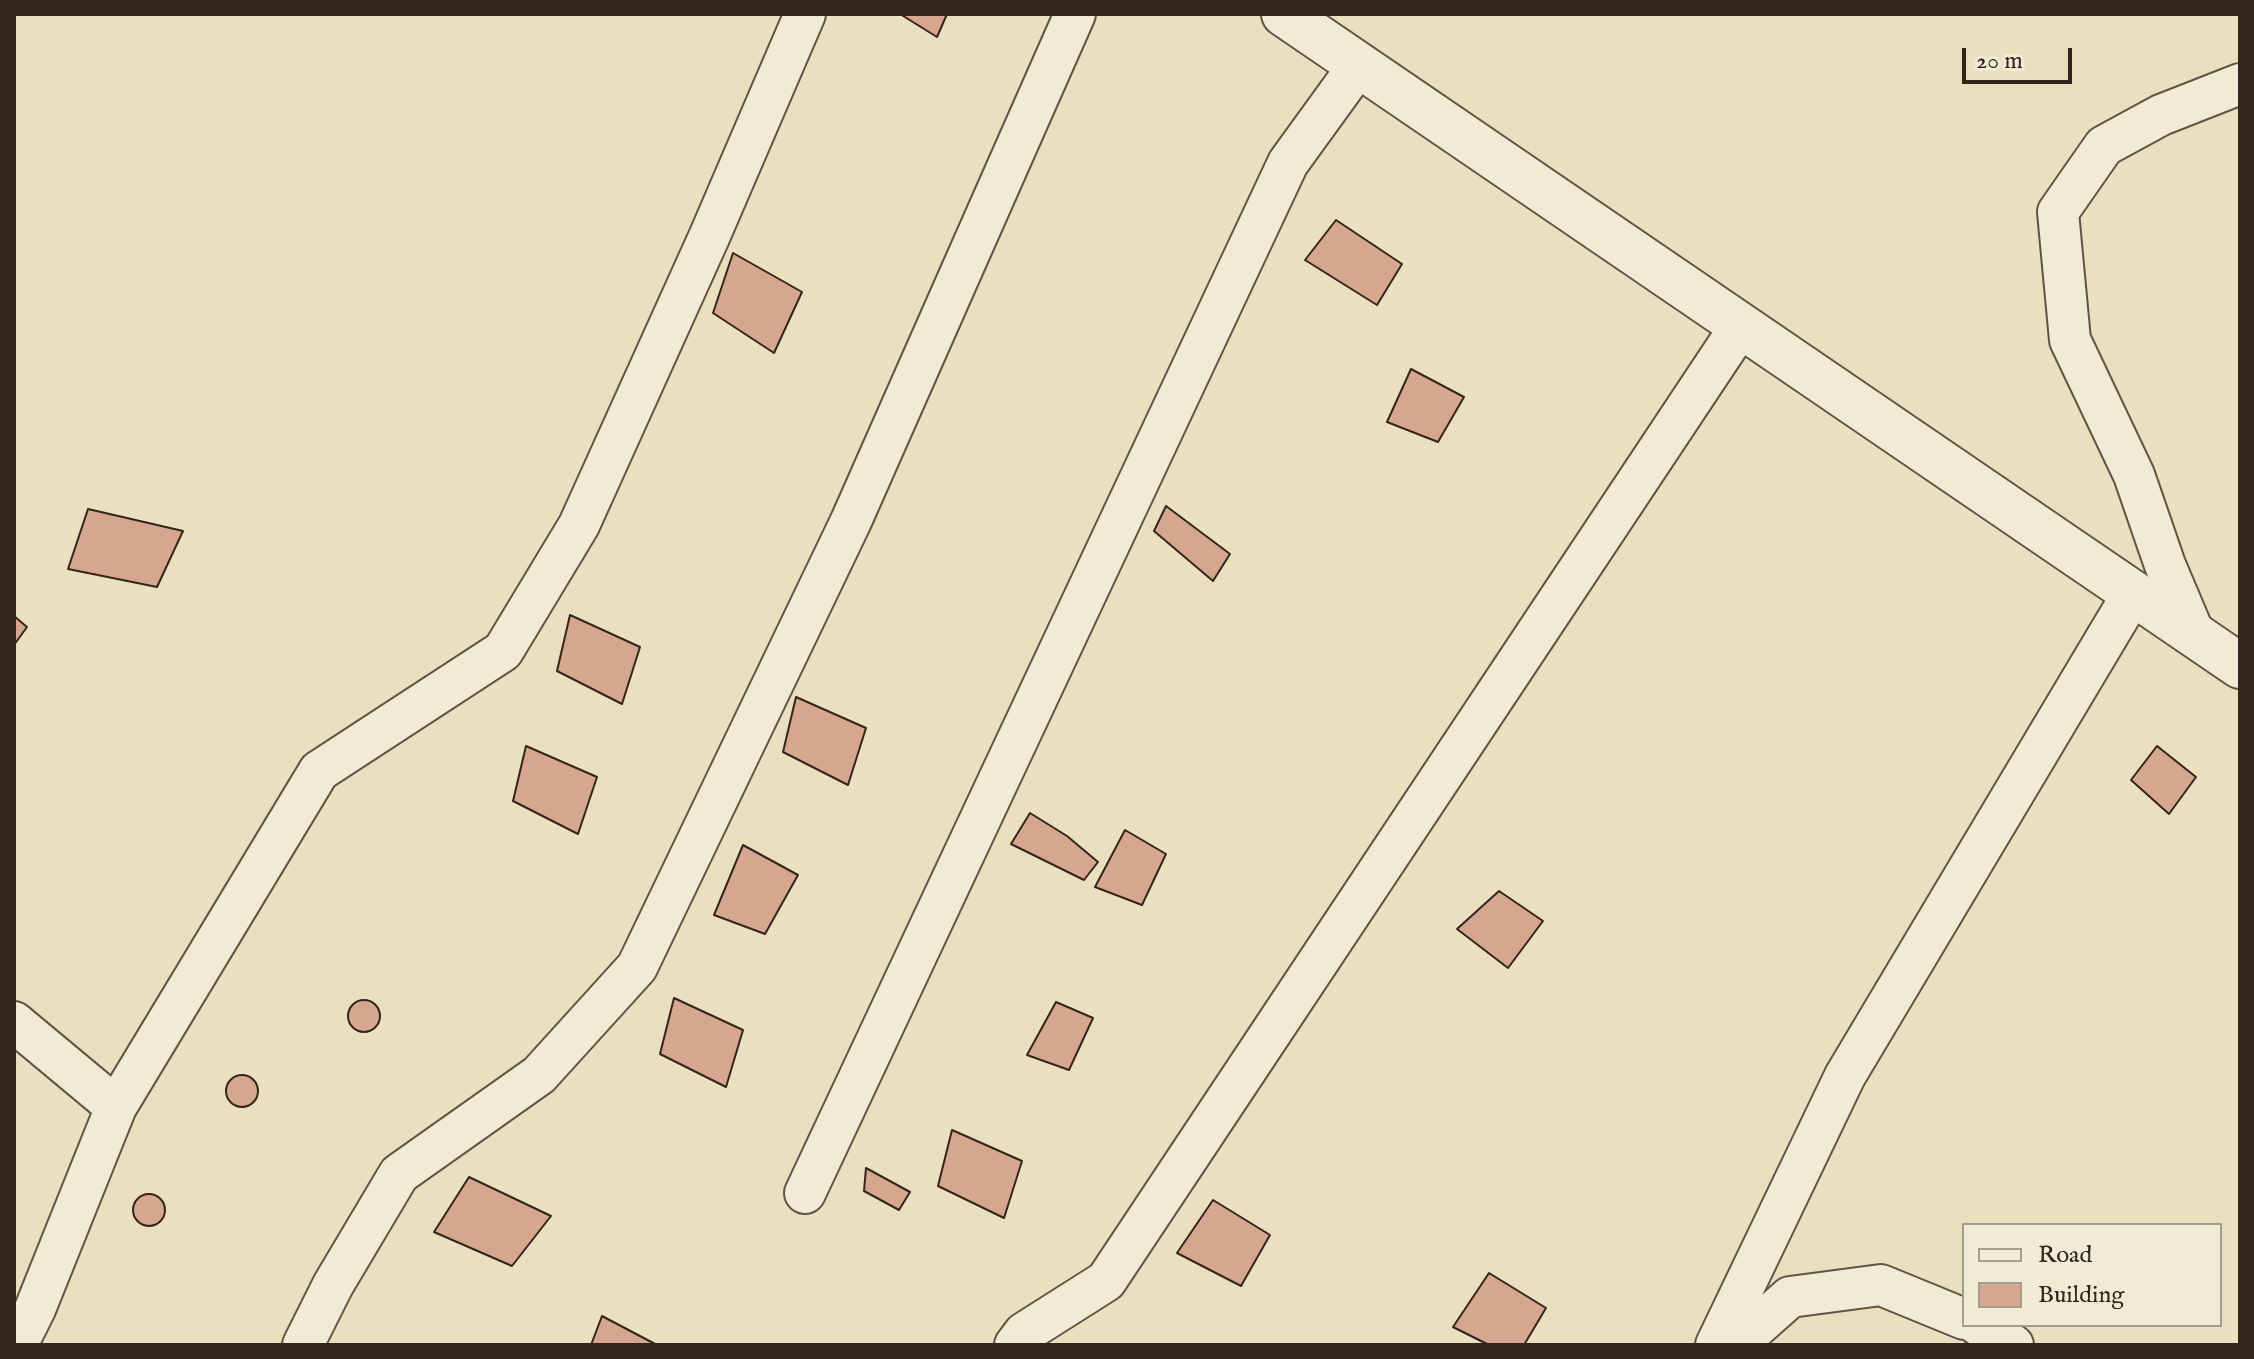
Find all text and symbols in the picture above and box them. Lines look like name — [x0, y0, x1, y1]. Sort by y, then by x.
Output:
scale bar — [1966, 32, 2076, 82]
text: 20 m — [1976, 46, 2023, 77]
legend — [1962, 1223, 2222, 1327]
text: Road — [2038, 1240, 2092, 1271]
text: Building — [2038, 1280, 2124, 1311]

